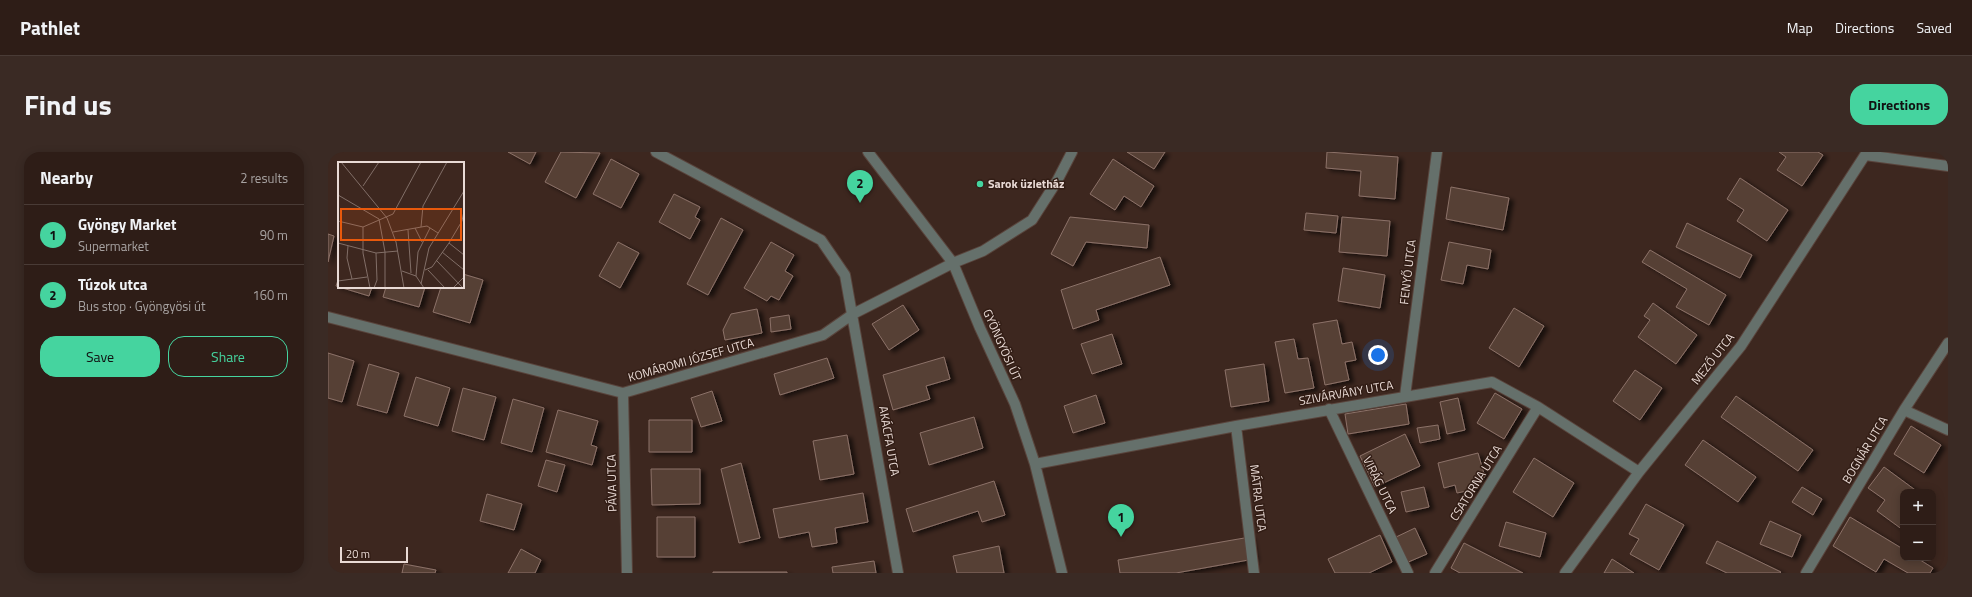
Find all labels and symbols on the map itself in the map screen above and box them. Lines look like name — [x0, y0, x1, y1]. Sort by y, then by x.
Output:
inset map — [338, 162, 464, 288]
pin: 2 — [847, 170, 873, 203]
place label: Sarok üzletház — [988, 174, 1064, 193]
marker: Sarok üzletház — [975, 179, 985, 189]
street label: FENYŐ UTCA — [1394, 238, 1421, 305]
street label: GYÖNGYÖSI ÚT — [978, 306, 1027, 384]
street label: MEZŐ UTCA — [1686, 329, 1739, 389]
street label: KOMÁROMI JÓZSEF UTCA — [626, 332, 756, 387]
your location — [1368, 345, 1388, 365]
street label: SZIVÁRVÁNY UTCA — [1297, 375, 1395, 410]
street label: AKÁCFA UTCA — [874, 404, 905, 477]
street label: BOGNÁR UTCA — [1837, 412, 1892, 487]
street label: CSATORNA UTCA — [1445, 441, 1507, 524]
street label: VIRÁG UTCA — [1358, 453, 1403, 517]
street label: PÁVA UTCA — [601, 454, 622, 512]
street label: MÁTRA UTCA — [1245, 463, 1272, 533]
pin: 1 — [1108, 504, 1134, 537]
scale bar — [340, 545, 408, 564]

